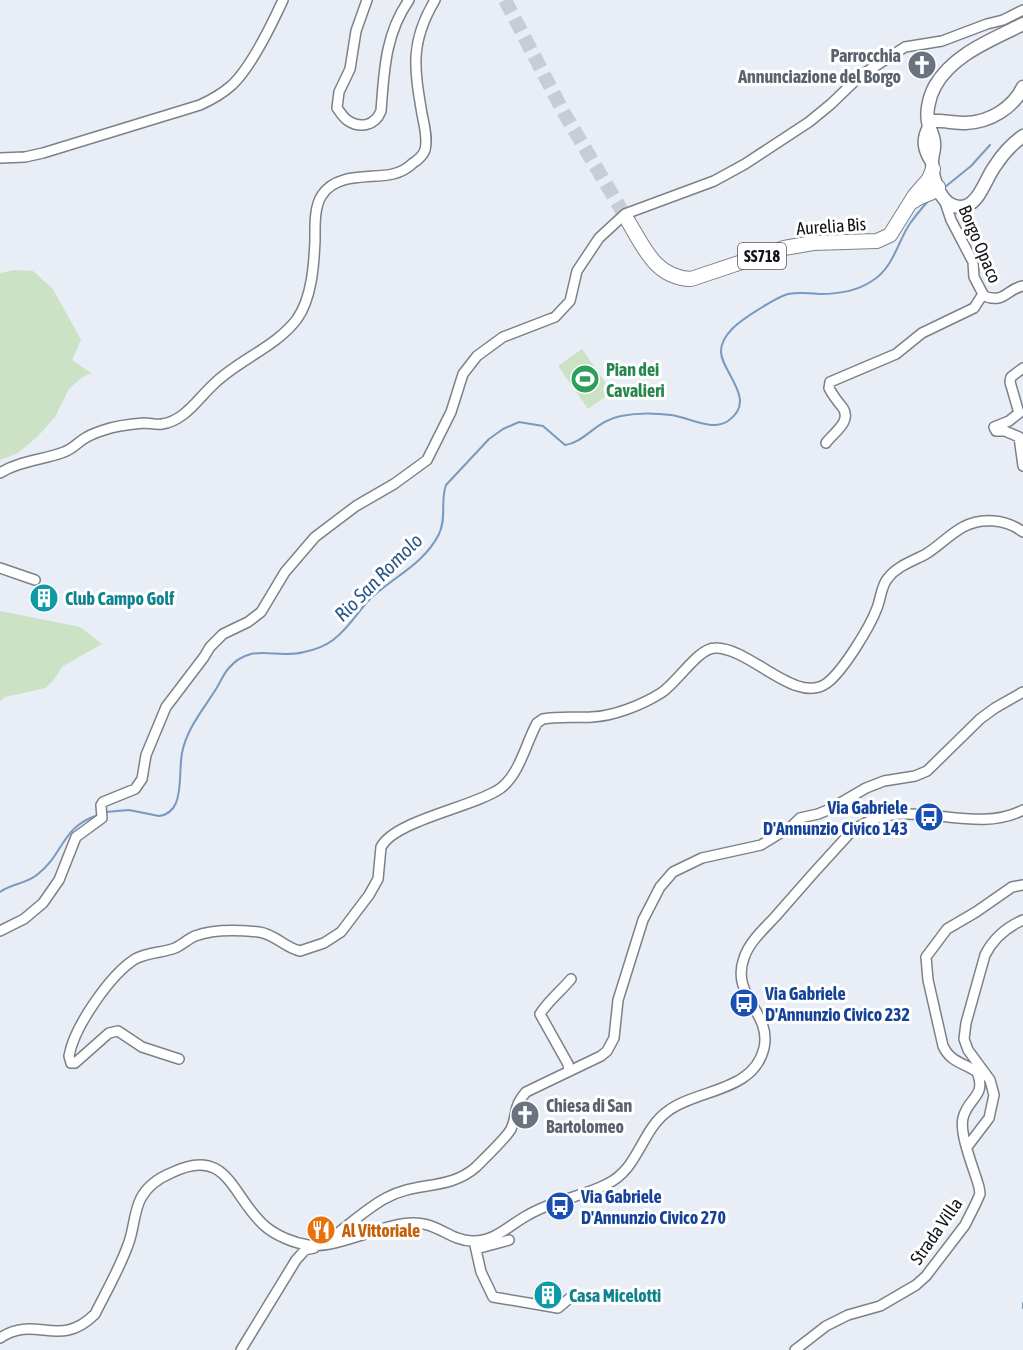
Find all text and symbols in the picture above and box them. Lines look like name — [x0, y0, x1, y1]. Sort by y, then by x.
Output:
place label: Parrocchia Annunciazione del Borgo — [737, 45, 901, 87]
church icon: Parrocchia Annunciazione del Borgo — [906, 49, 938, 81]
street label: Borgo Opaco — [954, 202, 1006, 286]
street label: Aurelia Bis — [795, 213, 867, 239]
road number: SS718 — [738, 243, 786, 269]
place label: Pian dei Cavalieri — [606, 359, 665, 401]
sports icon: Pian dei Cavalieri — [569, 363, 601, 395]
water label: Rio San Romolo — [329, 528, 427, 626]
building icon: Club Campo Golf — [28, 582, 60, 614]
place label: Club Campo Golf — [65, 588, 175, 609]
place label: Via Gabriele D'Annunzio Civico 143 — [763, 797, 908, 839]
bus stop icon: Via Gabriele D'Annunzio Civico 143 — [913, 801, 945, 833]
place label: Via Gabriele D'Annunzio Civico 232 — [764, 983, 910, 1025]
bus stop icon: Via Gabriele D'Annunzio Civico 232 — [728, 987, 760, 1019]
place label: Chiesa di San Bartolomeo — [546, 1095, 632, 1137]
church icon: Chiesa di San Bartolomeo — [509, 1099, 541, 1131]
place label: Via Gabriele D'Annunzio Civico 270 — [580, 1186, 726, 1228]
bus stop icon: Via Gabriele D'Annunzio Civico 270 — [544, 1190, 576, 1222]
street label: Strada Villa — [906, 1194, 966, 1268]
restaurant icon: Al Vittoriale — [305, 1214, 337, 1246]
place label: Al Vittoriale — [341, 1220, 420, 1241]
building icon: Casa Micelotti — [532, 1279, 564, 1311]
place label: Casa Micelotti — [569, 1285, 661, 1306]

